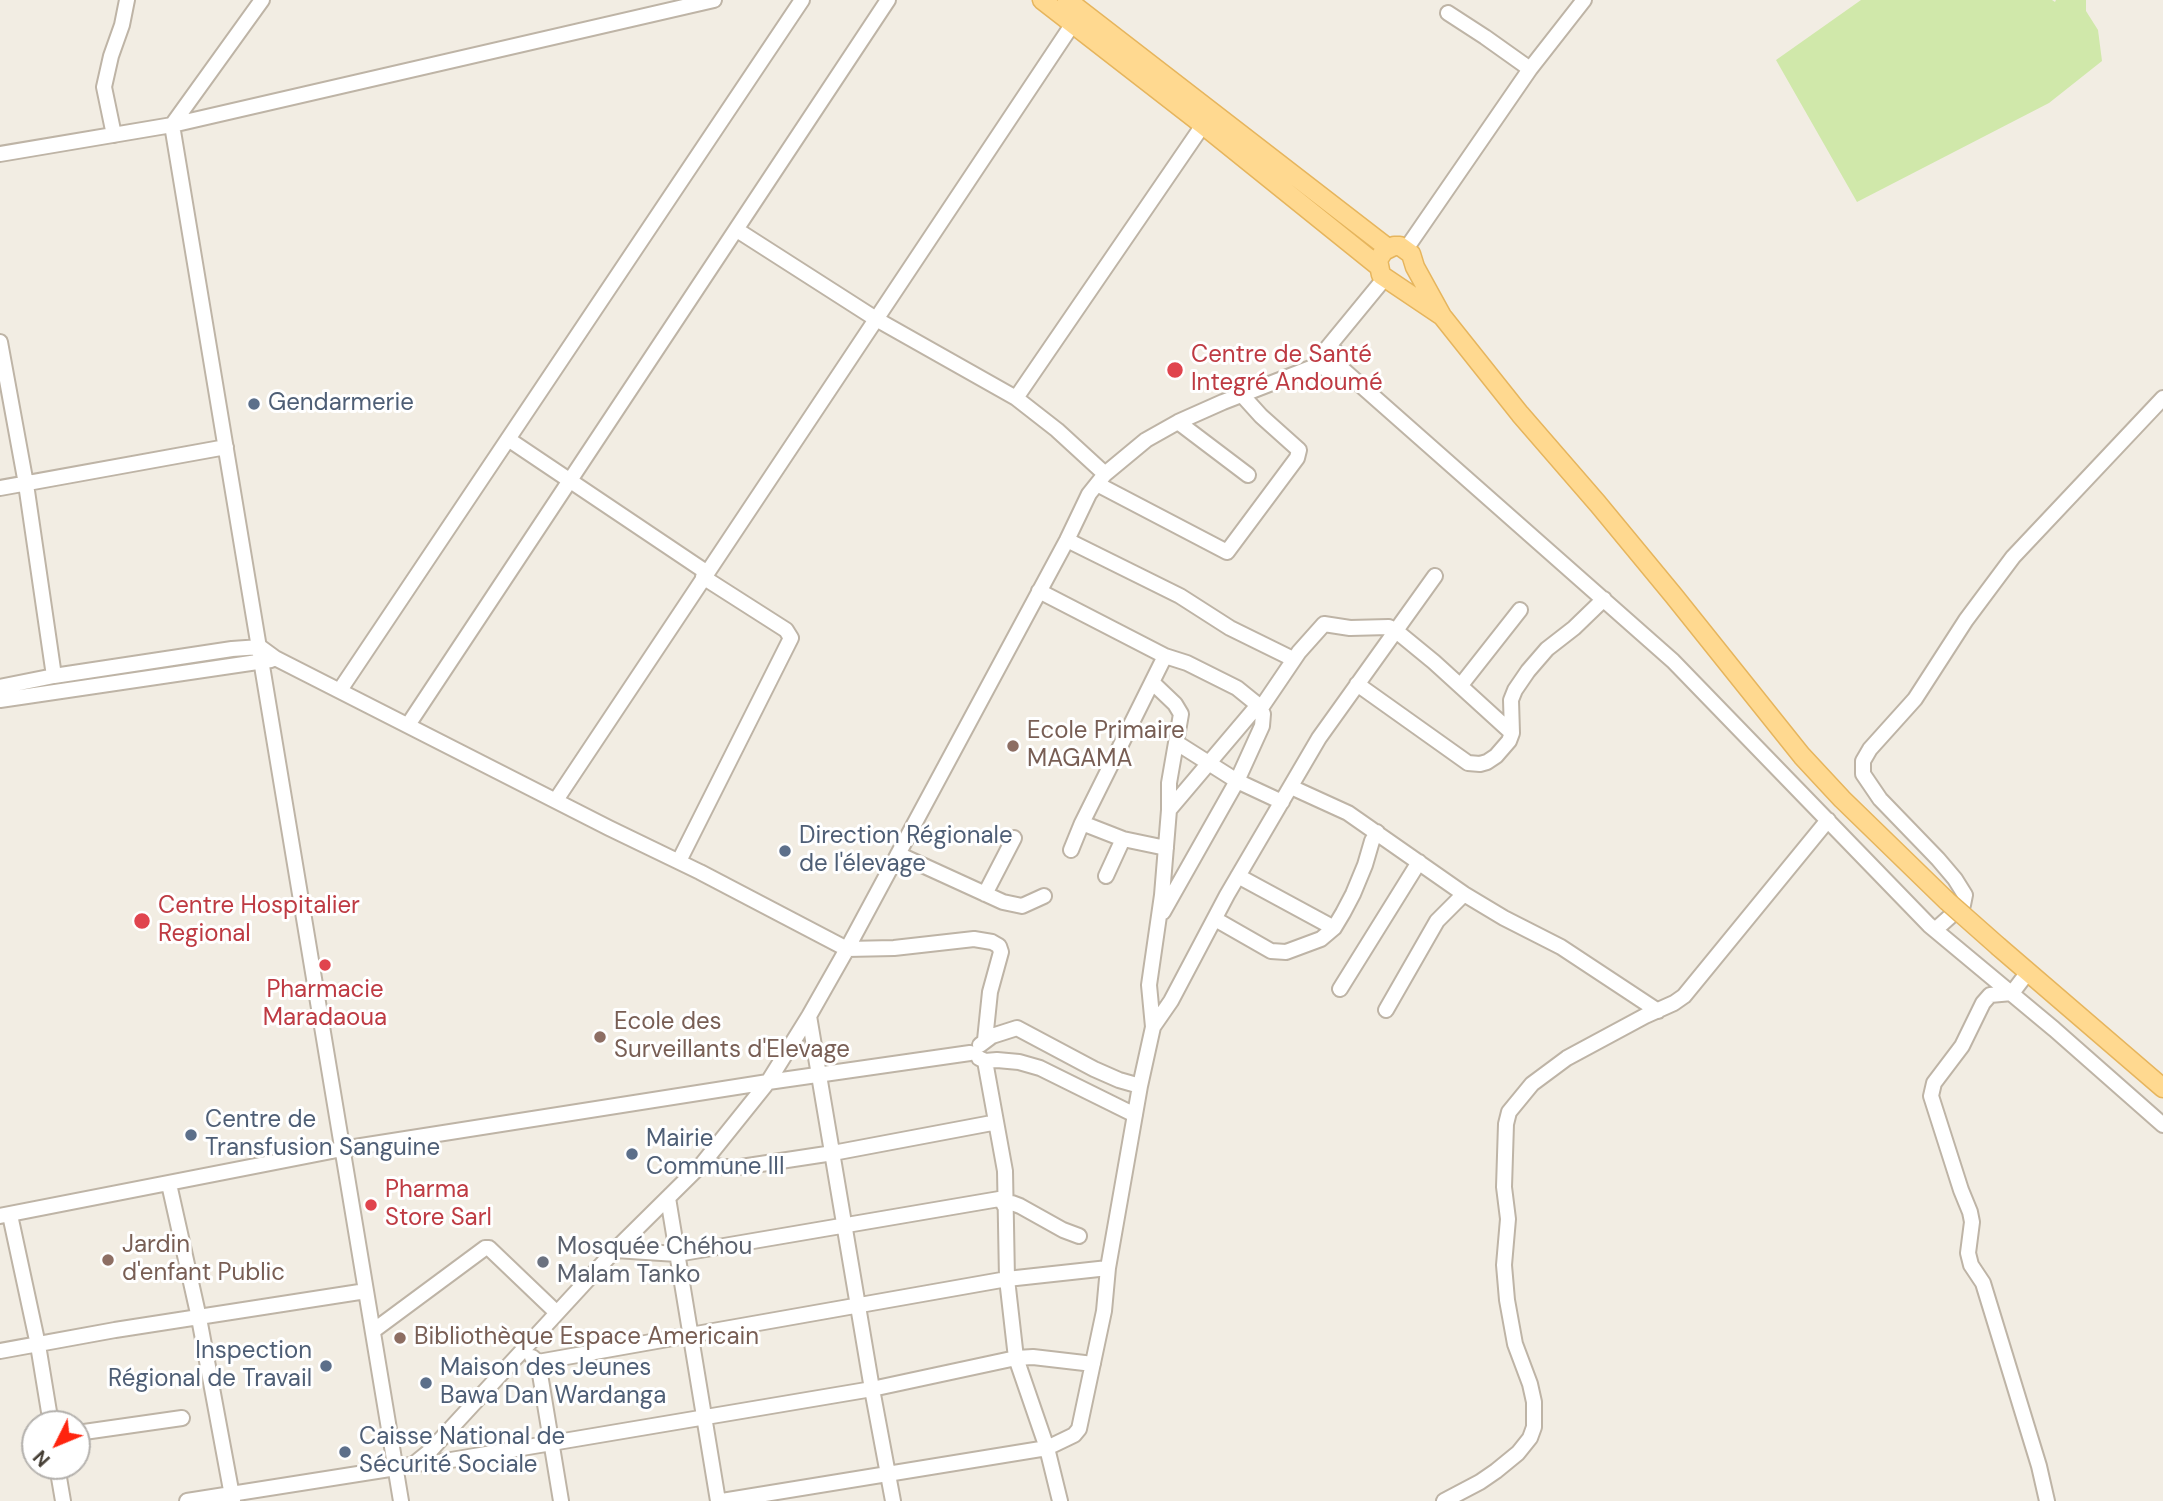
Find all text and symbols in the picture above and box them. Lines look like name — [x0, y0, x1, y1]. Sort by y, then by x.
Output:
place label: Centre de Santé Integré Andoumé — [1191, 342, 1383, 398]
marker: Centre de Santé Integré Andoumé — [1165, 360, 1185, 380]
place label: Gendarmerie — [268, 390, 414, 418]
marker: Gendarmerie — [246, 396, 262, 412]
place label: Ecole Primaire MAGAMA — [1027, 718, 1185, 774]
marker: Ecole Primaire MAGAMA — [1005, 738, 1021, 754]
place label: Direction Régionale de l'élevage — [799, 823, 1013, 879]
marker: Direction Régionale de l'élevage — [777, 843, 793, 859]
place label: Centre Hospitalier Regional — [158, 893, 360, 949]
marker: Centre Hospitalier Regional — [132, 911, 152, 931]
marker: Pharmacie Maradaoua — [317, 957, 333, 973]
place label: Pharmacie Maradaoua — [263, 977, 387, 1033]
place label: Ecole des Surveillants d'Elevage — [614, 1009, 850, 1065]
marker: Ecole des Surveillants d'Elevage — [592, 1029, 608, 1045]
place label: Centre de Transfusion Sanguine — [205, 1107, 440, 1163]
place label: Mairie Commune III — [646, 1126, 785, 1182]
marker: Centre de Transfusion Sanguine — [183, 1127, 199, 1143]
marker: Mairie Commune III — [624, 1146, 640, 1162]
place label: Pharma Store Sarl — [385, 1177, 492, 1233]
marker: Pharma Store Sarl — [363, 1197, 379, 1213]
place label: Jardin d'enfant Public — [122, 1232, 285, 1288]
place label: Mosquée Chéhou Malam Tanko — [557, 1234, 752, 1290]
marker: Jardin d'enfant Public — [100, 1252, 116, 1268]
marker: Mosquée Chéhou Malam Tanko — [535, 1254, 551, 1270]
place label: Bibliothèque Espace Americain — [414, 1324, 759, 1352]
marker: Bibliothèque Espace Americain — [392, 1330, 408, 1346]
place label: Inspection Régional de Travail — [108, 1338, 312, 1394]
place label: Maison des Jeunes Bawa Dan Wardanga — [440, 1355, 666, 1411]
marker: Inspection Régional de Travail — [318, 1358, 334, 1374]
marker: Maison des Jeunes Bawa Dan Wardanga — [418, 1375, 434, 1391]
north arrow — [21, 1410, 91, 1480]
place label: Caisse National de Sécurité Sociale — [359, 1424, 565, 1480]
marker: Caisse National de Sécurité Sociale — [337, 1444, 353, 1460]
text: N — [28, 1445, 56, 1472]

